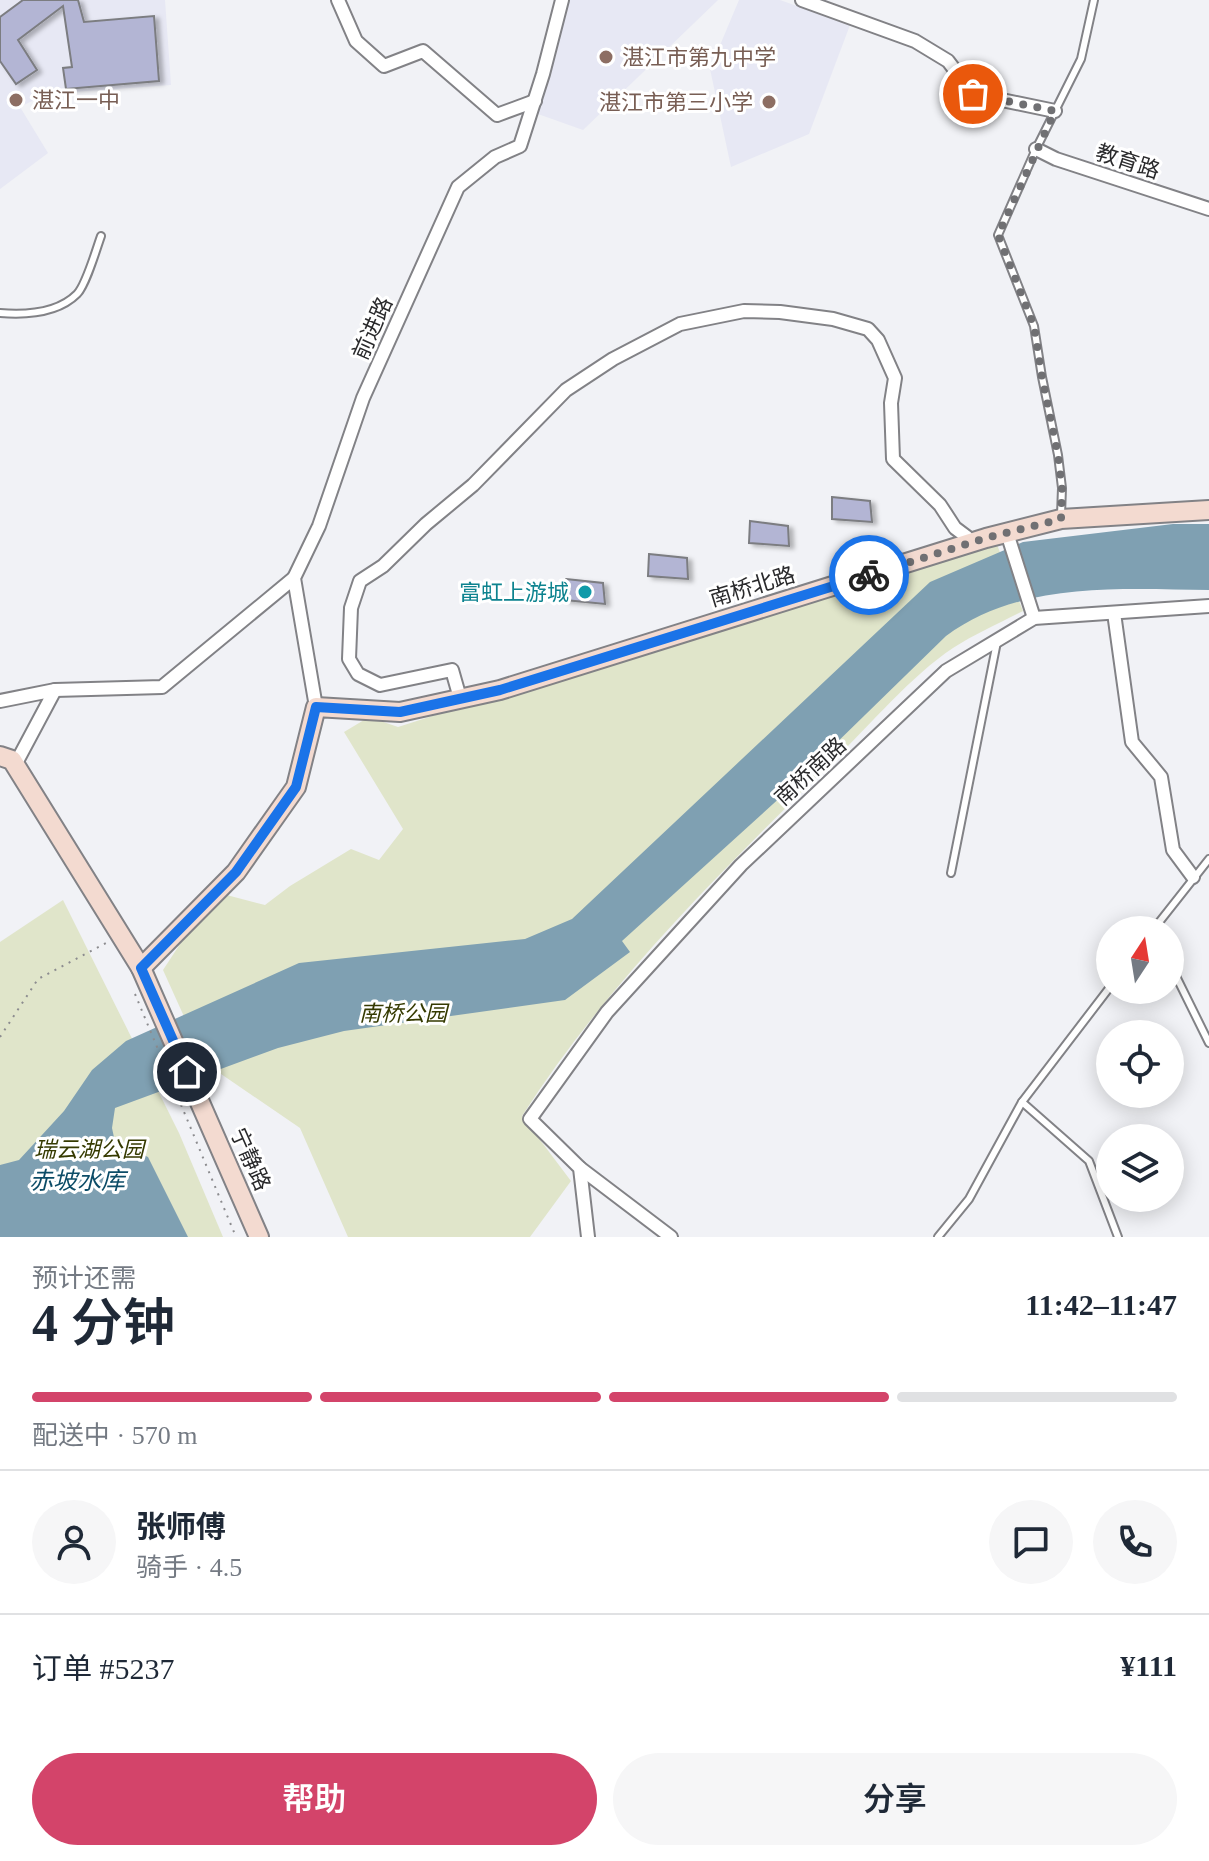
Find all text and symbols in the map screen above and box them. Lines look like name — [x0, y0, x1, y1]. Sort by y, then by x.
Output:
place label: 湛江市第九中学 — [622, 45, 776, 70]
marker: 湛江市第九中学 — [597, 48, 615, 66]
pin — [939, 60, 1007, 128]
icon: bag — [951, 72, 995, 116]
place label: 湛江一中 — [32, 88, 120, 113]
place label: 湛江市第三小学 — [599, 90, 753, 115]
marker: 湛江一中 — [7, 91, 25, 109]
marker: 湛江市第三小学 — [760, 93, 778, 111]
street label: 教育路 — [1093, 139, 1163, 184]
street label: 前进路 — [348, 293, 397, 363]
courier — [829, 535, 909, 615]
icon: bike — [847, 553, 891, 597]
street label: 南桥北路 — [706, 562, 798, 611]
place label: 富虹上游城 — [459, 580, 569, 605]
marker: 富虹上游城 — [576, 583, 594, 601]
street label: 南桥南路 — [770, 732, 851, 811]
north arrow — [1096, 916, 1184, 1004]
map controls — [1096, 916, 1184, 1212]
park label: 南桥公园 — [359, 1001, 450, 1026]
button: locate — [1096, 1020, 1184, 1108]
pin — [153, 1038, 221, 1106]
icon: home — [165, 1050, 209, 1094]
street label: 宁静路 — [226, 1124, 275, 1194]
button: layers — [1096, 1124, 1184, 1212]
park label: 瑞云湖公园 — [34, 1137, 147, 1162]
water label: 赤坡水库 — [29, 1168, 129, 1194]
text: 预计还需 — [32, 1264, 136, 1293]
text: 11:42–11:47 — [1025, 1288, 1177, 1321]
text: 4 分钟 — [32, 1295, 175, 1352]
text: 配送中 · 570 m — [32, 1421, 197, 1450]
button: person — [32, 1500, 116, 1584]
button: chat — [989, 1500, 1073, 1584]
button: phone — [1093, 1500, 1177, 1584]
text: 张师傅 — [136, 1510, 226, 1543]
text: 骑手 · 4.5 — [136, 1553, 242, 1582]
text: ¥111 — [1120, 1649, 1177, 1682]
text: 订单 #5237 — [32, 1652, 175, 1685]
button: 帮助 — [32, 1753, 597, 1845]
button: 分享 — [613, 1753, 1177, 1845]

